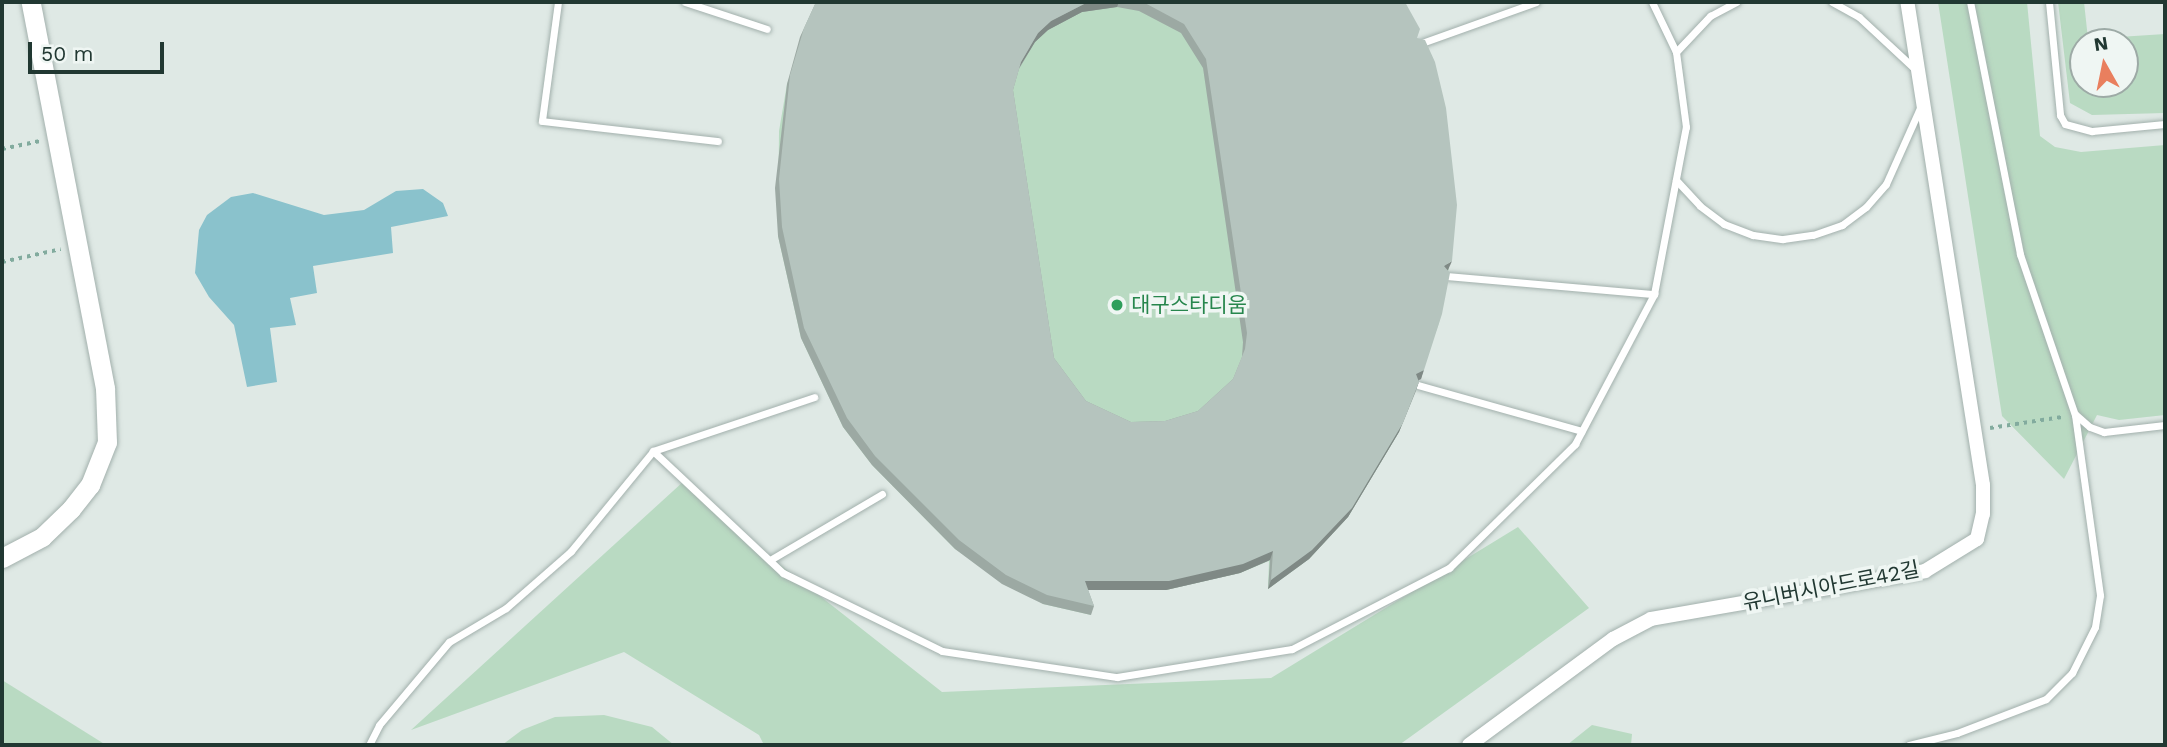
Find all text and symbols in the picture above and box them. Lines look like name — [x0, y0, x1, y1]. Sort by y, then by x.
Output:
scale bar — [32, 28, 168, 72]
north arrow — [2069, 28, 2139, 98]
text: N — [2092, 31, 2110, 56]
text: 50 m — [41, 41, 93, 66]
place label: 대구스타디움 — [1131, 292, 1247, 318]
marker: 대구스타디움 — [1109, 297, 1125, 313]
street label: 유니버시아드로42길 — [1740, 556, 1922, 616]

